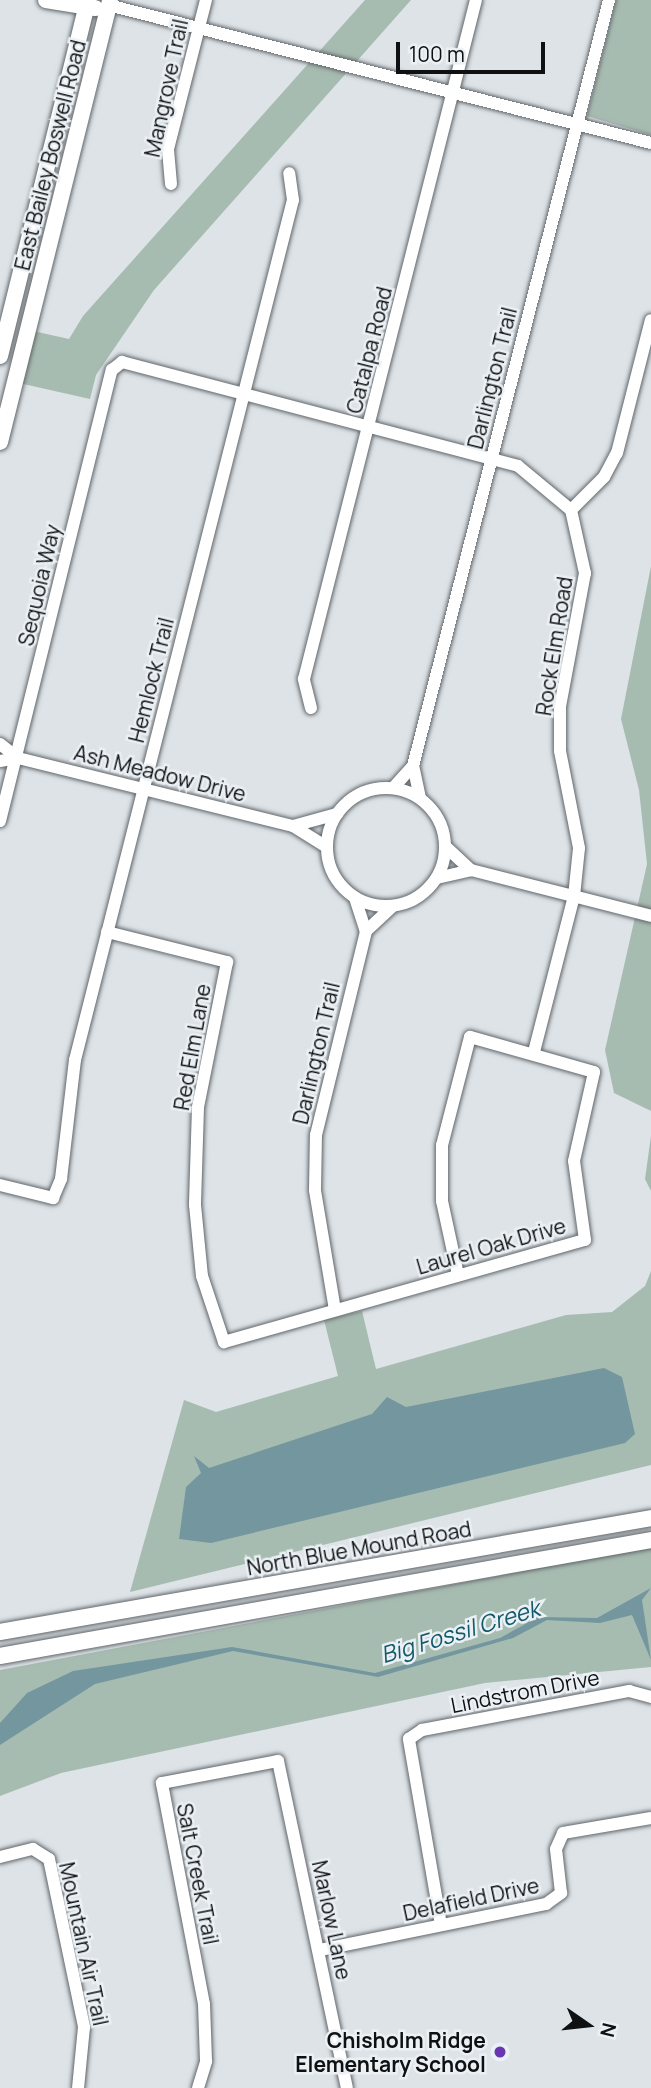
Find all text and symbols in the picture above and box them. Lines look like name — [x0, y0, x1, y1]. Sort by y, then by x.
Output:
street label: Mangrove Trail — [139, 17, 193, 159]
scale bar — [399, 28, 548, 72]
street label: East Bailey Boswell Road — [9, 37, 91, 273]
text: 100 m — [409, 40, 465, 68]
street label: Catalpa Road — [341, 284, 397, 416]
street label: Darlington Trail — [462, 304, 522, 452]
street label: Sequoia Way — [13, 522, 65, 648]
street label: Rock Elm Road — [531, 575, 577, 717]
street label: Hemlock Trail — [123, 615, 179, 745]
street label: Ash Meadow Drive — [71, 739, 249, 807]
street label: Darlington Trail — [287, 979, 345, 1127]
street label: Red Elm Lane — [168, 982, 216, 1112]
street label: Laurel Oak Drive — [413, 1213, 569, 1279]
street label: North Blue Mound Road — [245, 1516, 473, 1580]
water label: Big Fossil Creek — [377, 1594, 543, 1668]
street label: Lindstrom Drive — [449, 1664, 601, 1718]
street label: Salt Creek Trail — [172, 1801, 224, 1947]
street label: Marlow Lane — [307, 1858, 357, 1982]
street label: Mountain Air Trail — [54, 1860, 114, 2028]
street label: Delafield Drive — [401, 1872, 541, 1926]
north arrow — [553, 1990, 623, 2060]
text: N — [594, 2020, 623, 2040]
place label: Chisholm Ridge Elementary School — [295, 2027, 486, 2077]
marker: Chisholm Ridge Elementary School — [492, 2044, 508, 2060]

